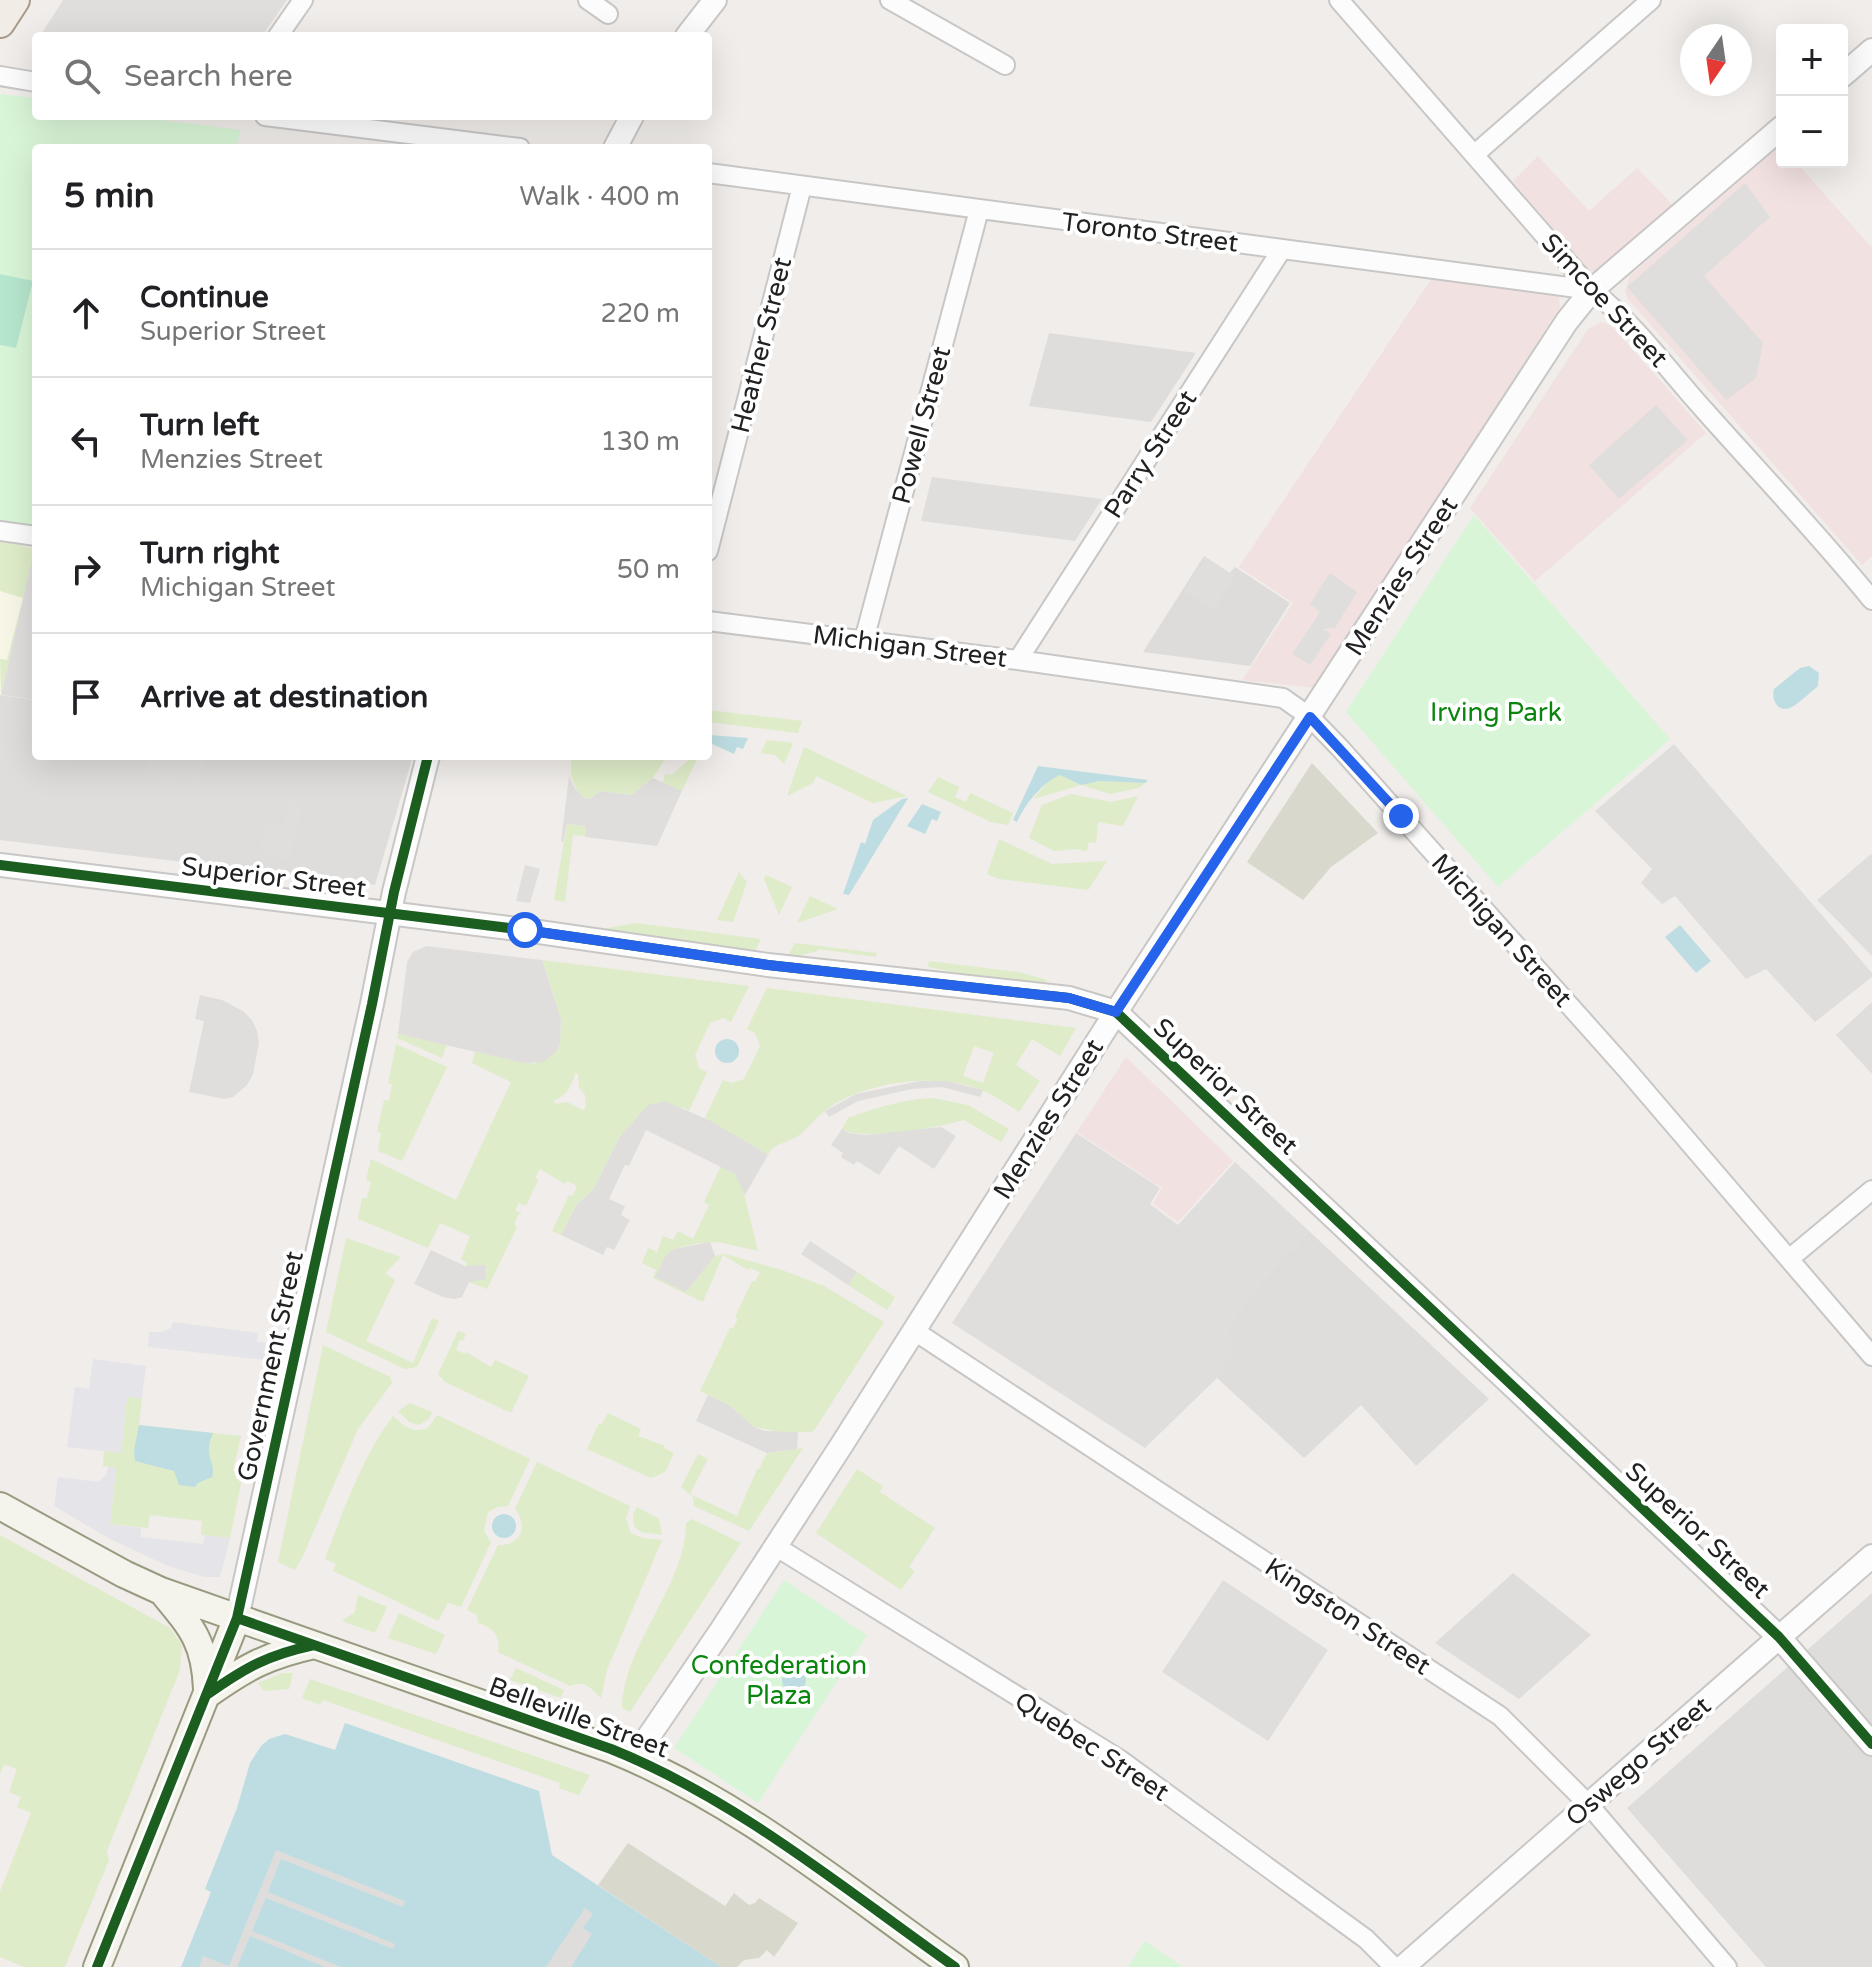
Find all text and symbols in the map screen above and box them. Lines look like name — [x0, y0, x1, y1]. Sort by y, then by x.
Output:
north arrow — [1680, 24, 1752, 96]
map controls — [1776, 24, 1848, 168]
button: + — [1776, 24, 1848, 96]
search box — [32, 32, 712, 120]
icon: search — [60, 54, 104, 98]
text: Search here — [124, 58, 293, 95]
button: − — [1776, 96, 1848, 168]
text: 5 min — [64, 176, 155, 217]
text: Walk · 400 m — [520, 181, 680, 212]
street label: Toronto Street — [1060, 206, 1240, 259]
street label: Simcoe Street — [1535, 227, 1674, 374]
street label: Heather Street — [725, 254, 798, 436]
text: Continue — [140, 279, 269, 316]
icon: ahead — [64, 291, 108, 335]
text: 220 m — [600, 298, 680, 329]
text: Superior Street — [140, 316, 326, 347]
street label: Powell Street — [886, 343, 957, 507]
street label: Parry Street — [1098, 384, 1203, 524]
text: Turn left — [140, 407, 259, 444]
icon: left — [64, 419, 108, 463]
text: 130 m — [600, 426, 680, 457]
text: Menzies Street — [140, 444, 323, 475]
street label: Menzies Street — [1339, 491, 1464, 661]
text: Turn right — [140, 535, 280, 572]
icon: right — [64, 547, 108, 591]
text: 50 m — [617, 554, 680, 585]
text: Michigan Street — [140, 572, 335, 603]
street label: Michigan Street — [811, 619, 1009, 674]
icon: arrive — [64, 675, 108, 719]
text: Arrive at destination — [140, 679, 428, 716]
park label: Irving Park — [1430, 697, 1562, 728]
route end — [1383, 798, 1419, 834]
street label: Michigan Street — [1425, 847, 1579, 1013]
street label: Superior Street — [180, 851, 368, 904]
route start — [507, 912, 543, 948]
street label: Superior Street — [1147, 1012, 1304, 1161]
street label: Menzies Street — [987, 1033, 1110, 1205]
street label: Government Street — [231, 1248, 310, 1484]
street label: Superior Street — [1619, 1456, 1776, 1605]
street label: Kingston Street — [1259, 1551, 1436, 1681]
park label: Confederation Plaza — [691, 1650, 867, 1711]
street label: Belleville Street — [485, 1671, 673, 1764]
street label: Quebec Street — [1009, 1685, 1175, 1808]
street label: Oswego Street — [1560, 1690, 1717, 1833]

